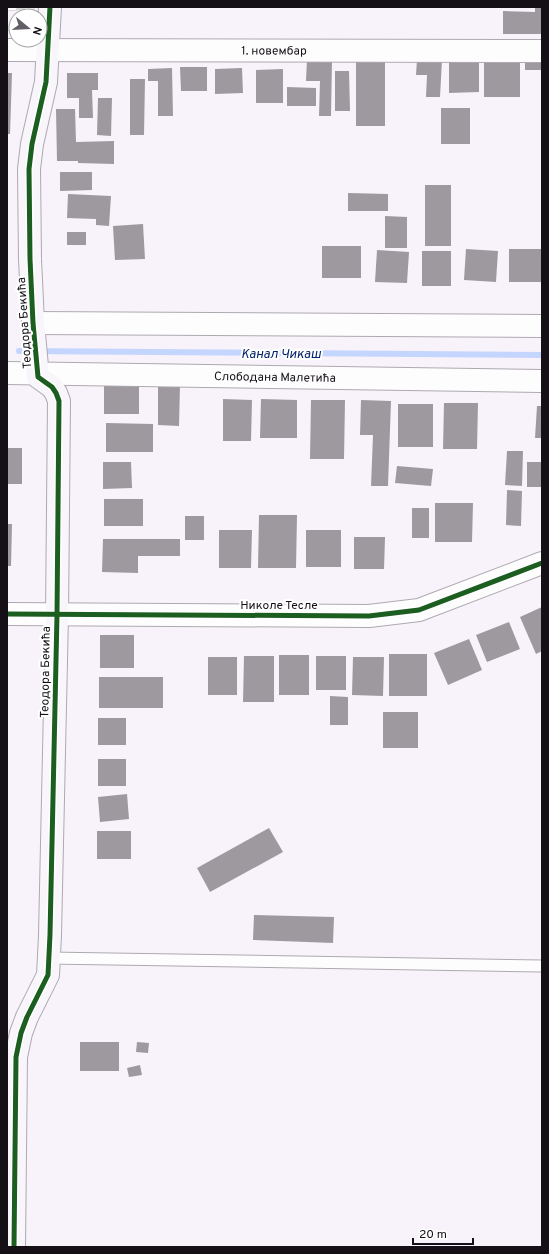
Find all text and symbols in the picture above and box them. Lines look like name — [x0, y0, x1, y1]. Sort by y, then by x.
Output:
north arrow — [8, 8, 48, 48]
text: N — [29, 25, 44, 37]
street label: 1. новембар — [241, 43, 307, 60]
street label: Теодора Бекића — [14, 277, 36, 369]
water label: Канал Чикаш — [241, 347, 321, 363]
street label: Слободана Малетића — [214, 369, 336, 387]
street label: Николе Тесле — [240, 598, 318, 614]
street label: Теодора Бекића — [37, 626, 55, 718]
scale bar — [413, 1220, 473, 1246]
text: 20 m — [419, 1227, 447, 1243]

